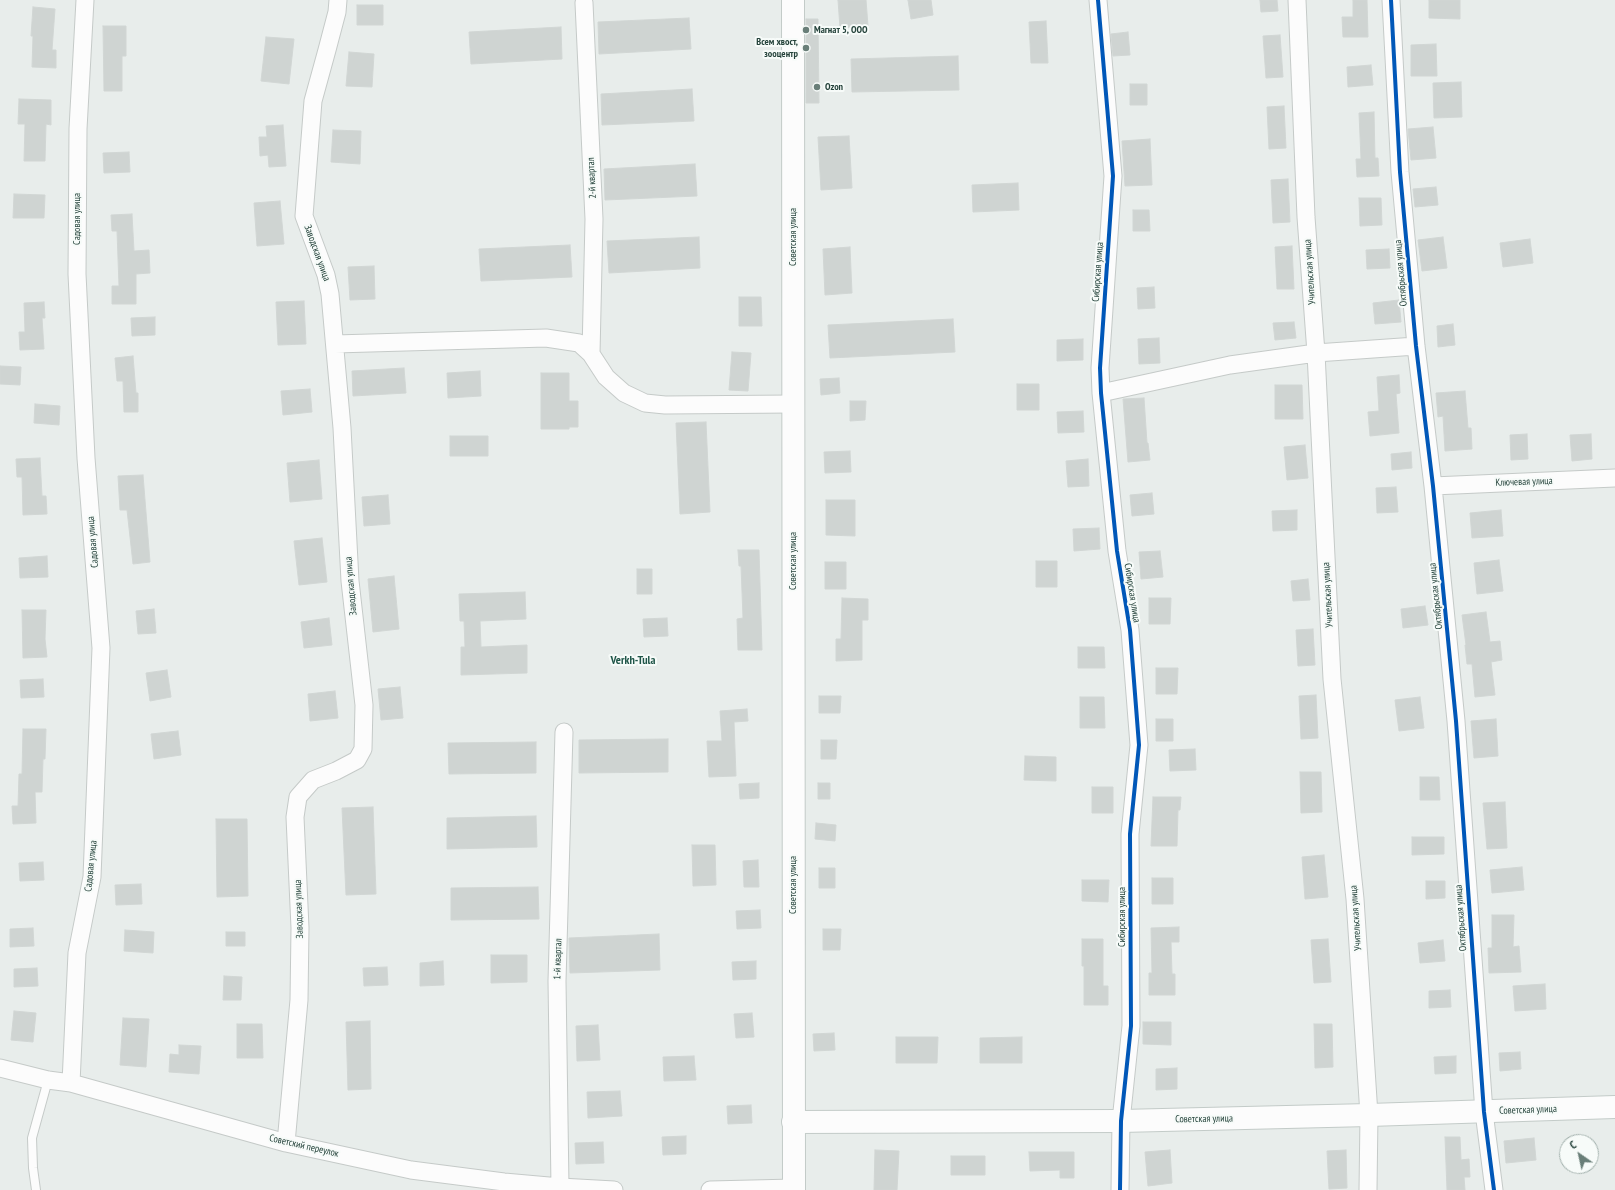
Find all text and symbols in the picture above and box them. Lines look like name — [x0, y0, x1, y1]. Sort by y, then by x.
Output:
place label: Магнат 5, ООО — [814, 24, 868, 36]
marker: Магнат 5, ООО — [801, 25, 811, 35]
place label: Всем хвост, зооцентр — [756, 36, 798, 60]
marker: Всем хвост, зооцентр — [801, 43, 811, 53]
place label: Ozon — [825, 81, 843, 93]
marker: Ozon — [812, 82, 822, 92]
street label: 2-й квартал — [585, 157, 599, 199]
street label: Садовая улица — [71, 193, 83, 245]
street label: Советская улица — [787, 208, 799, 266]
street label: Заводская улица — [301, 223, 333, 283]
street label: Учительская улица — [1302, 239, 1318, 305]
street label: Октябрьская улица — [1392, 239, 1410, 307]
street label: Сибирская улица — [1090, 242, 1106, 302]
street label: Ключевая улица — [1495, 475, 1553, 489]
street label: Садовая улица — [85, 516, 101, 568]
street label: Советская улица — [787, 532, 799, 590]
street label: Заводская улица — [342, 556, 360, 616]
street label: Сибирская улица — [1121, 562, 1143, 624]
street label: Учительская улица — [1320, 562, 1336, 628]
street label: Октябрьская улица — [1427, 562, 1445, 630]
district label: Verkh-Tula — [611, 654, 655, 668]
street label: Садовая улица — [82, 840, 100, 892]
street label: Советская улица — [787, 856, 799, 914]
street label: Заводская улица — [292, 879, 306, 939]
street label: Октябрьская улица — [1453, 884, 1469, 952]
street label: Учительская улица — [1348, 885, 1364, 951]
street label: Сибирская улица — [1116, 887, 1128, 947]
street label: 1-й квартал — [551, 938, 565, 980]
street label: Советская улица — [1499, 1103, 1557, 1117]
street label: Советская улица — [1175, 1112, 1233, 1126]
street label: Советский переулок — [268, 1132, 340, 1160]
north arrow — [1559, 1134, 1599, 1174]
text: С — [1567, 1138, 1579, 1152]

